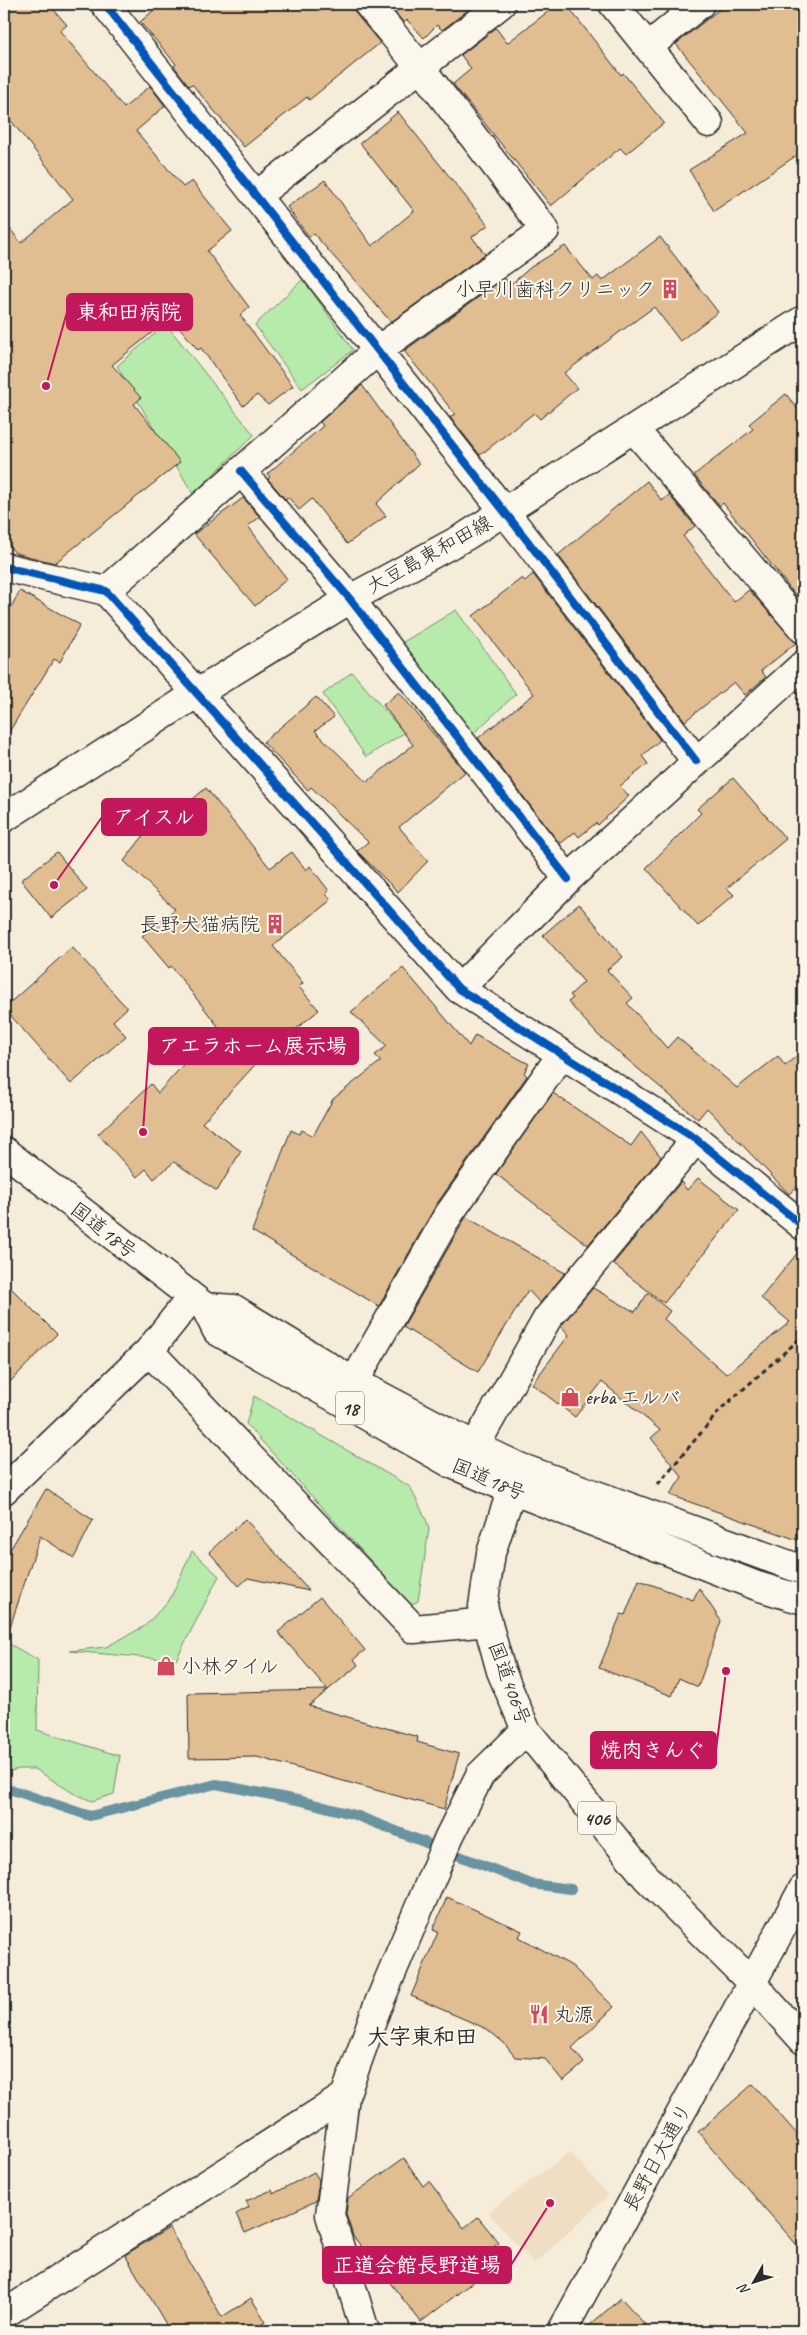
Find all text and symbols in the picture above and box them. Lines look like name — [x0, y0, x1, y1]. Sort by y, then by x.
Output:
place label: 小早川歯科クリニック — [455, 277, 655, 302]
building icon: 小早川歯科クリニック — [659, 278, 681, 300]
callout: 東和田病院 — [67, 294, 192, 330]
text: 東和田病院 — [77, 299, 182, 325]
street label: 大豆島東和田線 — [362, 510, 497, 599]
callout: アイスル — [102, 799, 206, 835]
text: アイスル — [113, 804, 195, 830]
place label: 長野犬猫病院 — [140, 912, 260, 937]
building icon: 長野犬猫病院 — [264, 913, 286, 935]
callout: アエラホーム展示場 — [149, 1028, 358, 1064]
text: アエラホーム展示場 — [159, 1033, 347, 1059]
street label: 国道18号 — [65, 1197, 142, 1264]
place label: erba エルバ — [585, 1385, 680, 1410]
shop icon: erba エルバ — [559, 1386, 581, 1408]
road number: 18 — [336, 1392, 364, 1425]
street label: 国道18号 — [448, 1453, 530, 1506]
street label: 国道406号 — [483, 1638, 536, 1728]
place label: 小林タイル — [181, 1654, 279, 1679]
shop icon: 小林タイル — [155, 1655, 177, 1677]
callout: 焼肉きんぐ — [591, 1732, 716, 1768]
text: 焼肉きんぐ — [601, 1737, 706, 1763]
road number: 406 — [578, 1802, 616, 1835]
place label: 丸源 — [554, 2002, 594, 2027]
restaurant icon: 丸源 — [528, 2003, 550, 2025]
district label: 大字東和田 — [367, 2023, 477, 2051]
street label: 長野日大通り — [617, 2099, 697, 2216]
callout: 正道会館長野道場 — [323, 2247, 511, 2283]
text: 正道会館長野道場 — [333, 2252, 501, 2278]
north arrow — [730, 2258, 780, 2308]
text: N — [733, 2279, 754, 2299]

